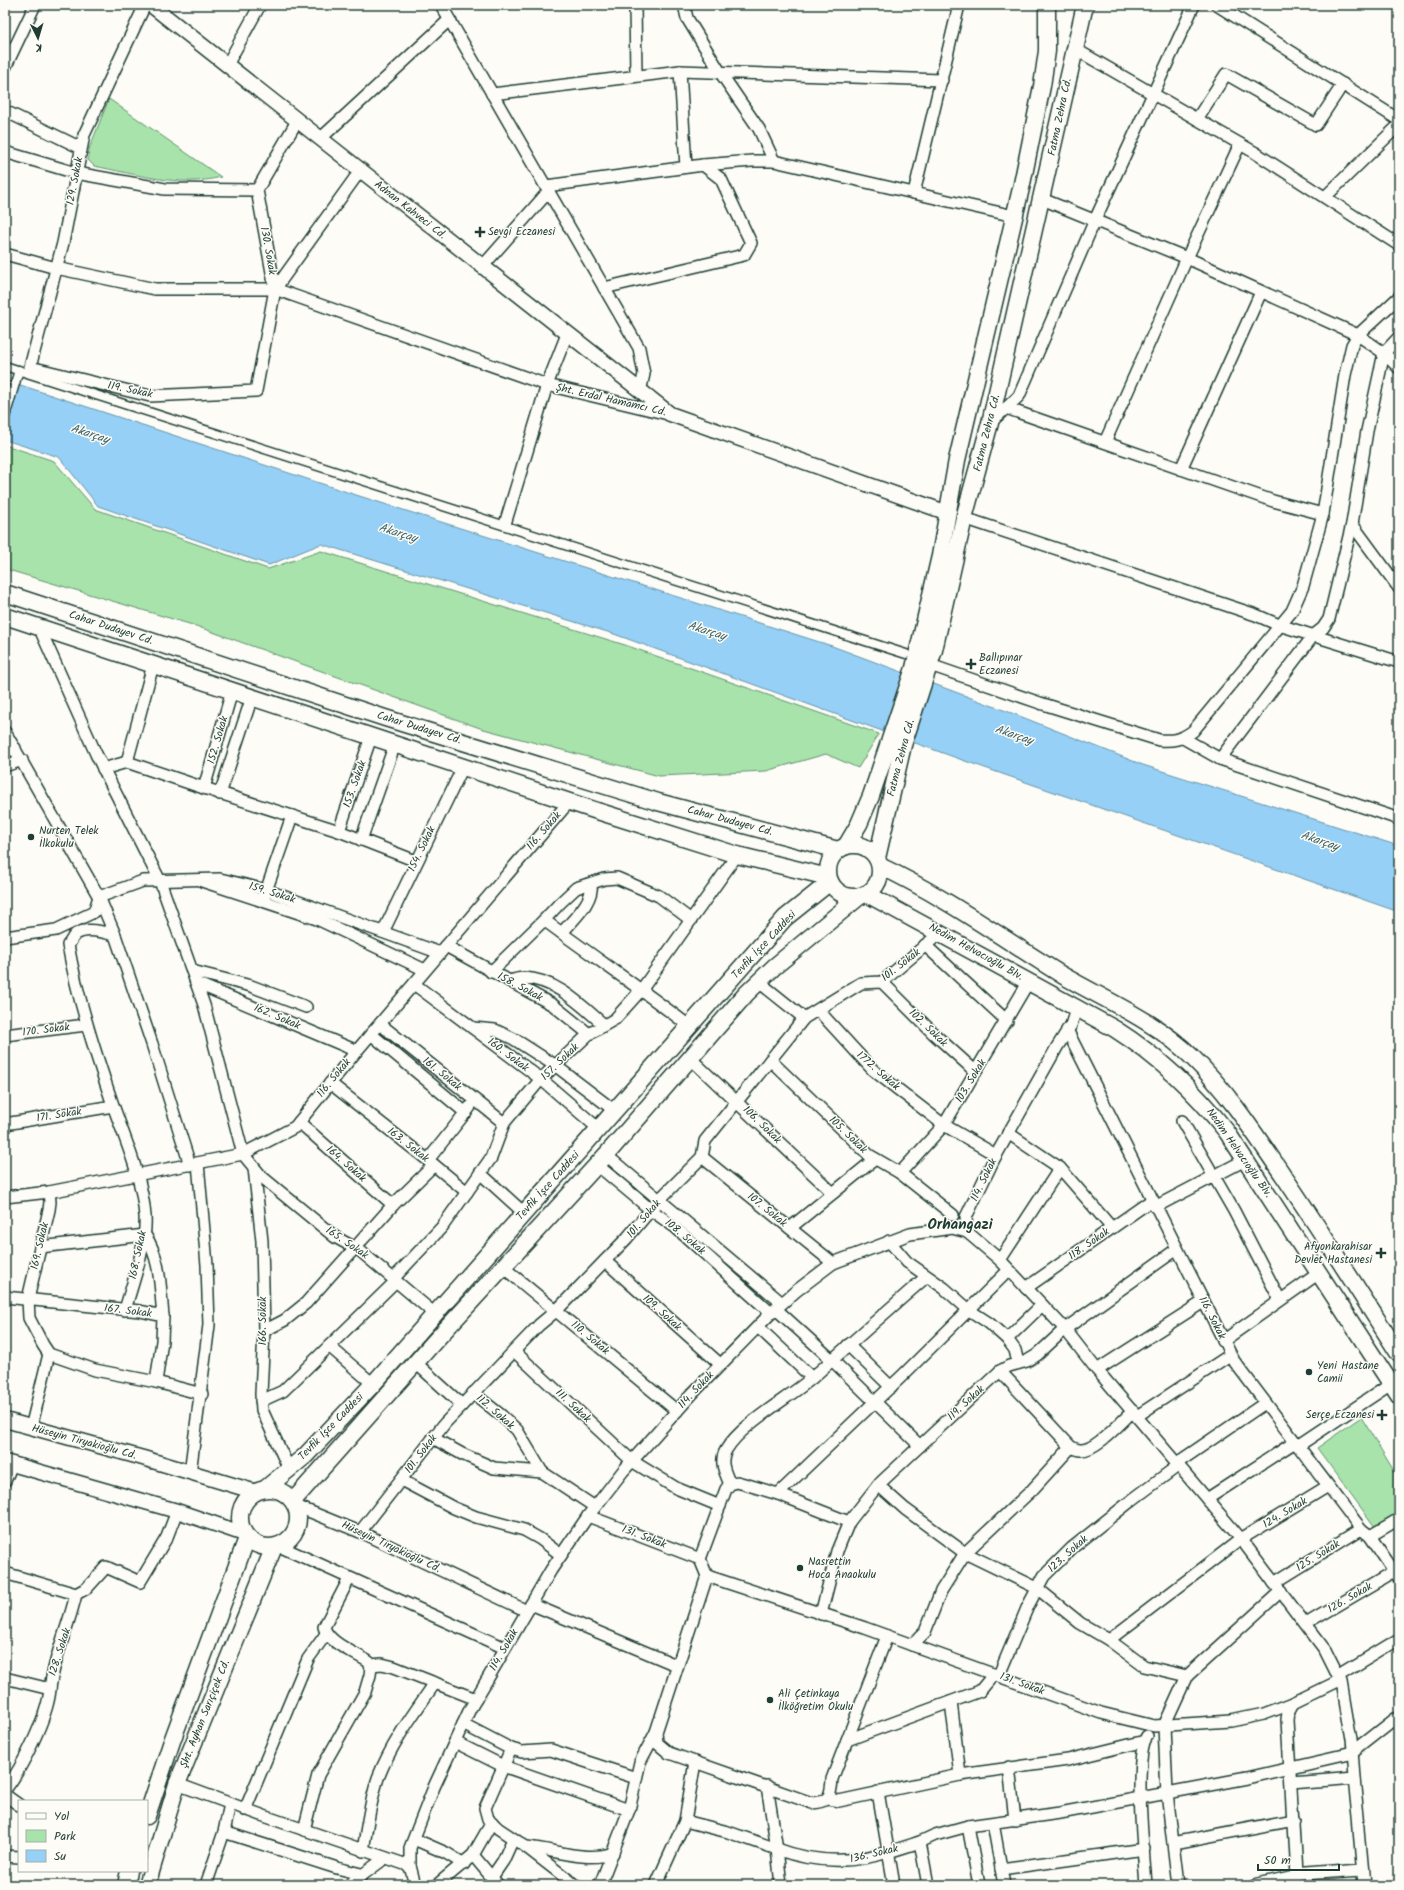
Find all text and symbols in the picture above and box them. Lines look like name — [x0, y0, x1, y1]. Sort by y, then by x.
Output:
north arrow — [18, 18, 58, 58]
text: K — [34, 38, 43, 56]
street label: Fatma Zehra Cd. — [1043, 76, 1077, 158]
street label: 129. Sokak — [62, 155, 89, 207]
street label: Adnan Kahveci Cd. — [370, 176, 450, 244]
place label: Sevgi Eczanesi — [488, 223, 556, 241]
street label: 130. Sokak — [255, 226, 281, 277]
marker: Sevgi Eczanesi — [475, 227, 485, 237]
street label: 119. Sokak — [106, 376, 155, 404]
street label: Şht. Erdal Hamamcı Cd. — [554, 379, 668, 421]
street label: Fatma Zehra Cd. — [969, 392, 1005, 474]
water label: Akarçay — [68, 419, 114, 450]
water label: Akarçay — [376, 518, 422, 548]
street label: Cahar Dudayev Cd. — [66, 606, 156, 650]
water label: Akarçay — [685, 616, 731, 646]
place label: Ballıpınar Eczanesi — [979, 649, 1024, 680]
marker: Ballıpınar Eczanesi — [966, 659, 976, 669]
street label: Cahar Dudayev Cd. — [374, 707, 464, 749]
street label: 152. Sokak — [203, 713, 234, 766]
street label: Fatma Zehra Cd. — [882, 717, 920, 799]
water label: Akarçay — [992, 720, 1038, 751]
street label: 153. Sokak — [339, 757, 372, 810]
street label: Cahar Dudayev Cd. — [685, 801, 775, 841]
street label: 116. Sokak — [522, 807, 567, 854]
place label: Nurten Telek İlkokulu — [39, 822, 99, 853]
street label: 154. Sokak — [403, 822, 441, 875]
water label: Akarçay — [1298, 826, 1344, 857]
marker: Nurten Telek İlkokulu — [26, 832, 36, 842]
street label: 159. Sokak — [246, 877, 298, 909]
street label: Tevfik İşce Caddesi — [727, 906, 801, 983]
street label: Nedim Helvacıoğlu Blv. — [925, 918, 1027, 986]
street label: 101. Sokak — [877, 943, 925, 986]
street label: 158. Sokak — [494, 967, 547, 1007]
street label: 162. Sokak — [251, 999, 304, 1035]
street label: 102. Sokak — [904, 1005, 952, 1052]
street label: 170. Sokak — [21, 1018, 71, 1042]
street label: 160. Sokak — [483, 1033, 533, 1077]
street label: 157. Sokak — [537, 1038, 584, 1085]
street label: 1772. Sokak — [852, 1047, 905, 1096]
street label: 161. Sokak — [418, 1052, 466, 1096]
street label: 116. Sokak — [312, 1054, 356, 1102]
street label: 103. Sokak — [951, 1055, 992, 1106]
street label: 171. Sokak — [35, 1102, 84, 1127]
street label: 106. Sokak — [738, 1102, 786, 1149]
street label: Nedim Helvacıoğlu Blv. — [1201, 1105, 1277, 1201]
street label: 105. Sokak — [824, 1112, 872, 1159]
street label: 163. Sokak — [383, 1123, 434, 1168]
street label: 164. Sokak — [322, 1141, 371, 1187]
street label: Tevfik İşce Caddesi — [512, 1147, 584, 1225]
street label: 114. Sokak — [966, 1155, 1003, 1205]
street label: 107. Sokak — [743, 1188, 792, 1232]
street label: 101. Sokak — [622, 1195, 666, 1242]
district label: Orhangazi — [927, 1213, 994, 1237]
street label: 108. Sokak — [660, 1214, 710, 1260]
street label: 169. Sokak — [26, 1220, 54, 1272]
street label: 165. Sokak — [322, 1222, 373, 1265]
street label: 118. Sokak — [1065, 1223, 1114, 1265]
street label: 168. Sokak — [124, 1228, 152, 1281]
place label: Afyonkarahisar Devlet Hastanesi — [1294, 1238, 1373, 1269]
marker: Afyonkarahisar Devlet Hastanesi — [1375, 1247, 1387, 1259]
street label: 109. Sokak — [638, 1290, 686, 1336]
street label: 116. Sokak — [1193, 1293, 1231, 1343]
street label: 166. Sokak — [254, 1296, 272, 1346]
street label: 167. Sokak — [103, 1299, 154, 1323]
street label: 110. Sokak — [567, 1316, 614, 1360]
place label: Yeni Hastane Camii — [1317, 1357, 1379, 1388]
street label: 114. Sokak — [674, 1366, 719, 1413]
marker: Yeni Hastane Camii — [1304, 1367, 1314, 1377]
street label: 119. Sokak — [943, 1380, 989, 1425]
street label: 111. Sokak — [551, 1385, 596, 1428]
street label: Tevfik İşce Caddesi — [294, 1389, 368, 1465]
street label: 112. Sokak — [472, 1390, 519, 1435]
place label: Serçe Eczanesi — [1306, 1406, 1374, 1424]
marker: Serçe Eczanesi — [1377, 1410, 1387, 1420]
street label: Hüseyin Tiryakioğlu Cd. — [30, 1419, 138, 1465]
street label: 101. Sokak — [400, 1430, 442, 1478]
street label: 124. Sokak — [1259, 1492, 1311, 1533]
street label: Hüseyin Tiryakioğlu Cd. — [338, 1516, 444, 1578]
street label: 131. Sokak — [619, 1520, 670, 1554]
street label: 123. Sokak — [1044, 1530, 1093, 1577]
street label: 125. Sokak — [1292, 1535, 1344, 1577]
place label: Nasrettin Hoca Anaokulu — [808, 1553, 877, 1584]
marker: Nasrettin Hoca Anaokulu — [795, 1563, 805, 1573]
street label: 126. Sokak — [1324, 1577, 1377, 1618]
street label: 128. Sokak — [44, 1625, 77, 1678]
street label: 114. Sokak — [485, 1625, 524, 1675]
street label: Şht. Ayhan Sarıçiçek Cd. — [175, 1657, 235, 1771]
street label: 131. Sokak — [997, 1668, 1048, 1701]
place label: Ali Çetinkaya İlköğretim Okulu — [778, 1685, 854, 1716]
marker: Ali Çetinkaya İlköğretim Okulu — [765, 1695, 775, 1705]
legend — [18, 1800, 148, 1872]
text: Yol — [54, 1807, 69, 1826]
text: Park — [54, 1827, 76, 1846]
street label: 136. Sokak — [848, 1840, 901, 1868]
scale bar — [1258, 1846, 1339, 1872]
text: Su — [54, 1847, 66, 1866]
text: 50 m — [1264, 1851, 1291, 1870]

